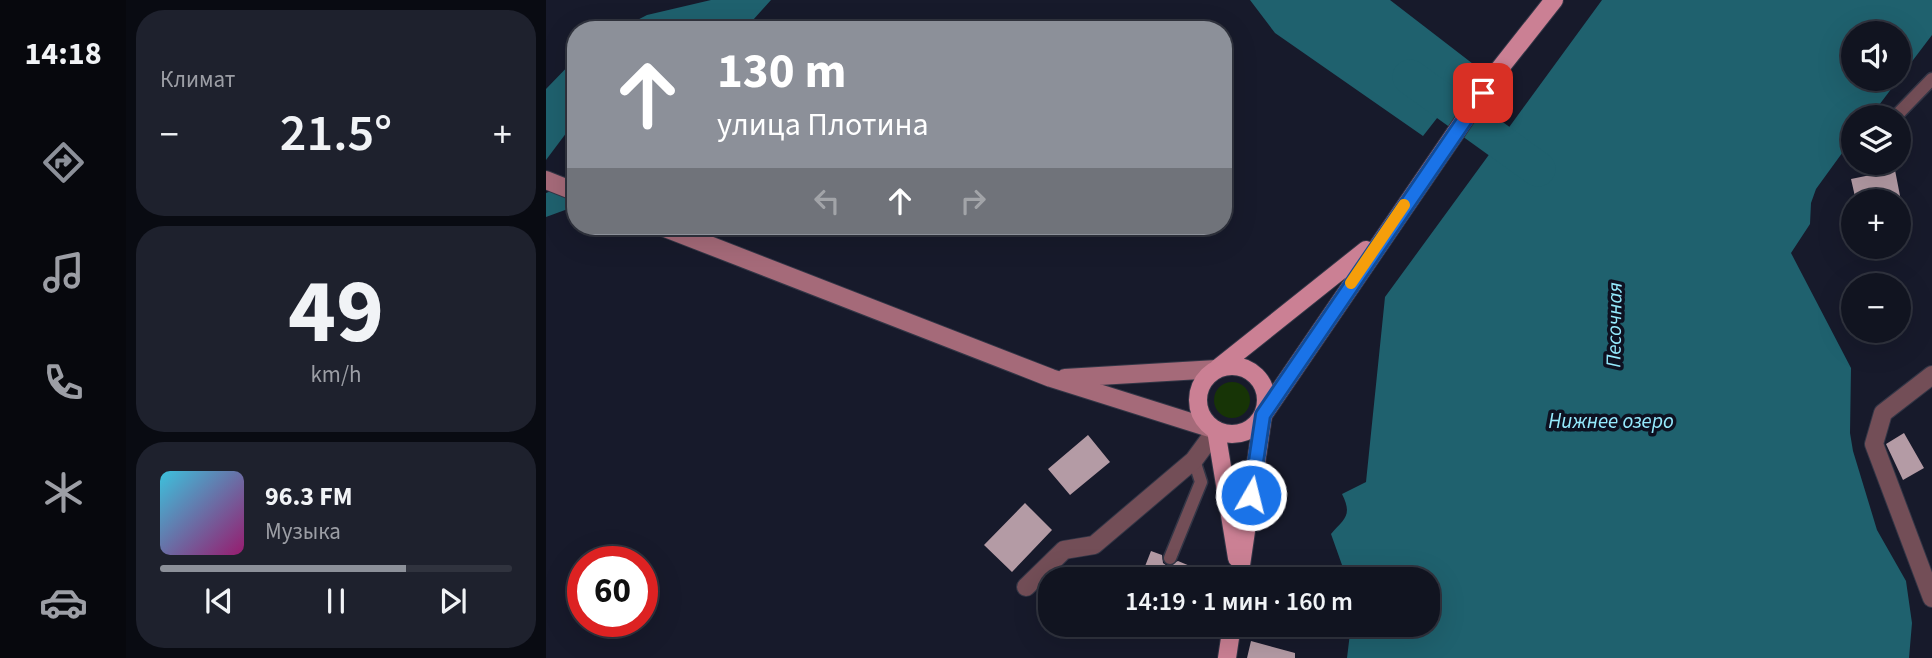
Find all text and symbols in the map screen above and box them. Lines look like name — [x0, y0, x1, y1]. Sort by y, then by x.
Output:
map controls — [1841, 21, 1911, 343]
button: sound — [1841, 21, 1911, 91]
text: 14:18 — [24, 31, 102, 77]
text: 130 m — [717, 37, 846, 107]
icon: ahead — [602, 49, 693, 140]
text: Климат — [160, 63, 235, 96]
pin — [1453, 63, 1513, 123]
icon: arrive — [1464, 74, 1502, 112]
text: 21.5° — [280, 97, 392, 171]
text: улица Плотина — [717, 102, 929, 148]
button: layers — [1841, 105, 1911, 175]
text: − — [160, 108, 179, 162]
text: + — [493, 108, 512, 162]
icon: directions — [39, 138, 88, 187]
icon: left — [808, 182, 846, 220]
icon: ahead — [881, 182, 919, 220]
icon: right — [954, 182, 992, 220]
button: + — [1841, 189, 1911, 259]
icon: music — [39, 248, 88, 297]
text: 49 — [288, 248, 384, 377]
button: − — [1841, 273, 1911, 343]
water label: Песочная — [1598, 282, 1630, 368]
icon: phone — [39, 358, 88, 407]
text: km/h — [310, 358, 362, 391]
water label: Нижнее озеро — [1548, 406, 1674, 436]
position arrow — [1214, 458, 1288, 532]
icon: climate — [39, 468, 88, 517]
text: 96.3 FM — [265, 478, 353, 515]
text: Музыка — [265, 515, 341, 548]
speed limit sign: 60 — [567, 546, 658, 637]
icon: car — [39, 578, 88, 627]
icon: previous — [200, 582, 238, 620]
icon: pause — [317, 582, 355, 620]
icon: next — [434, 582, 472, 620]
text: 14:19 · 1 мин · 160 m — [1125, 583, 1353, 620]

